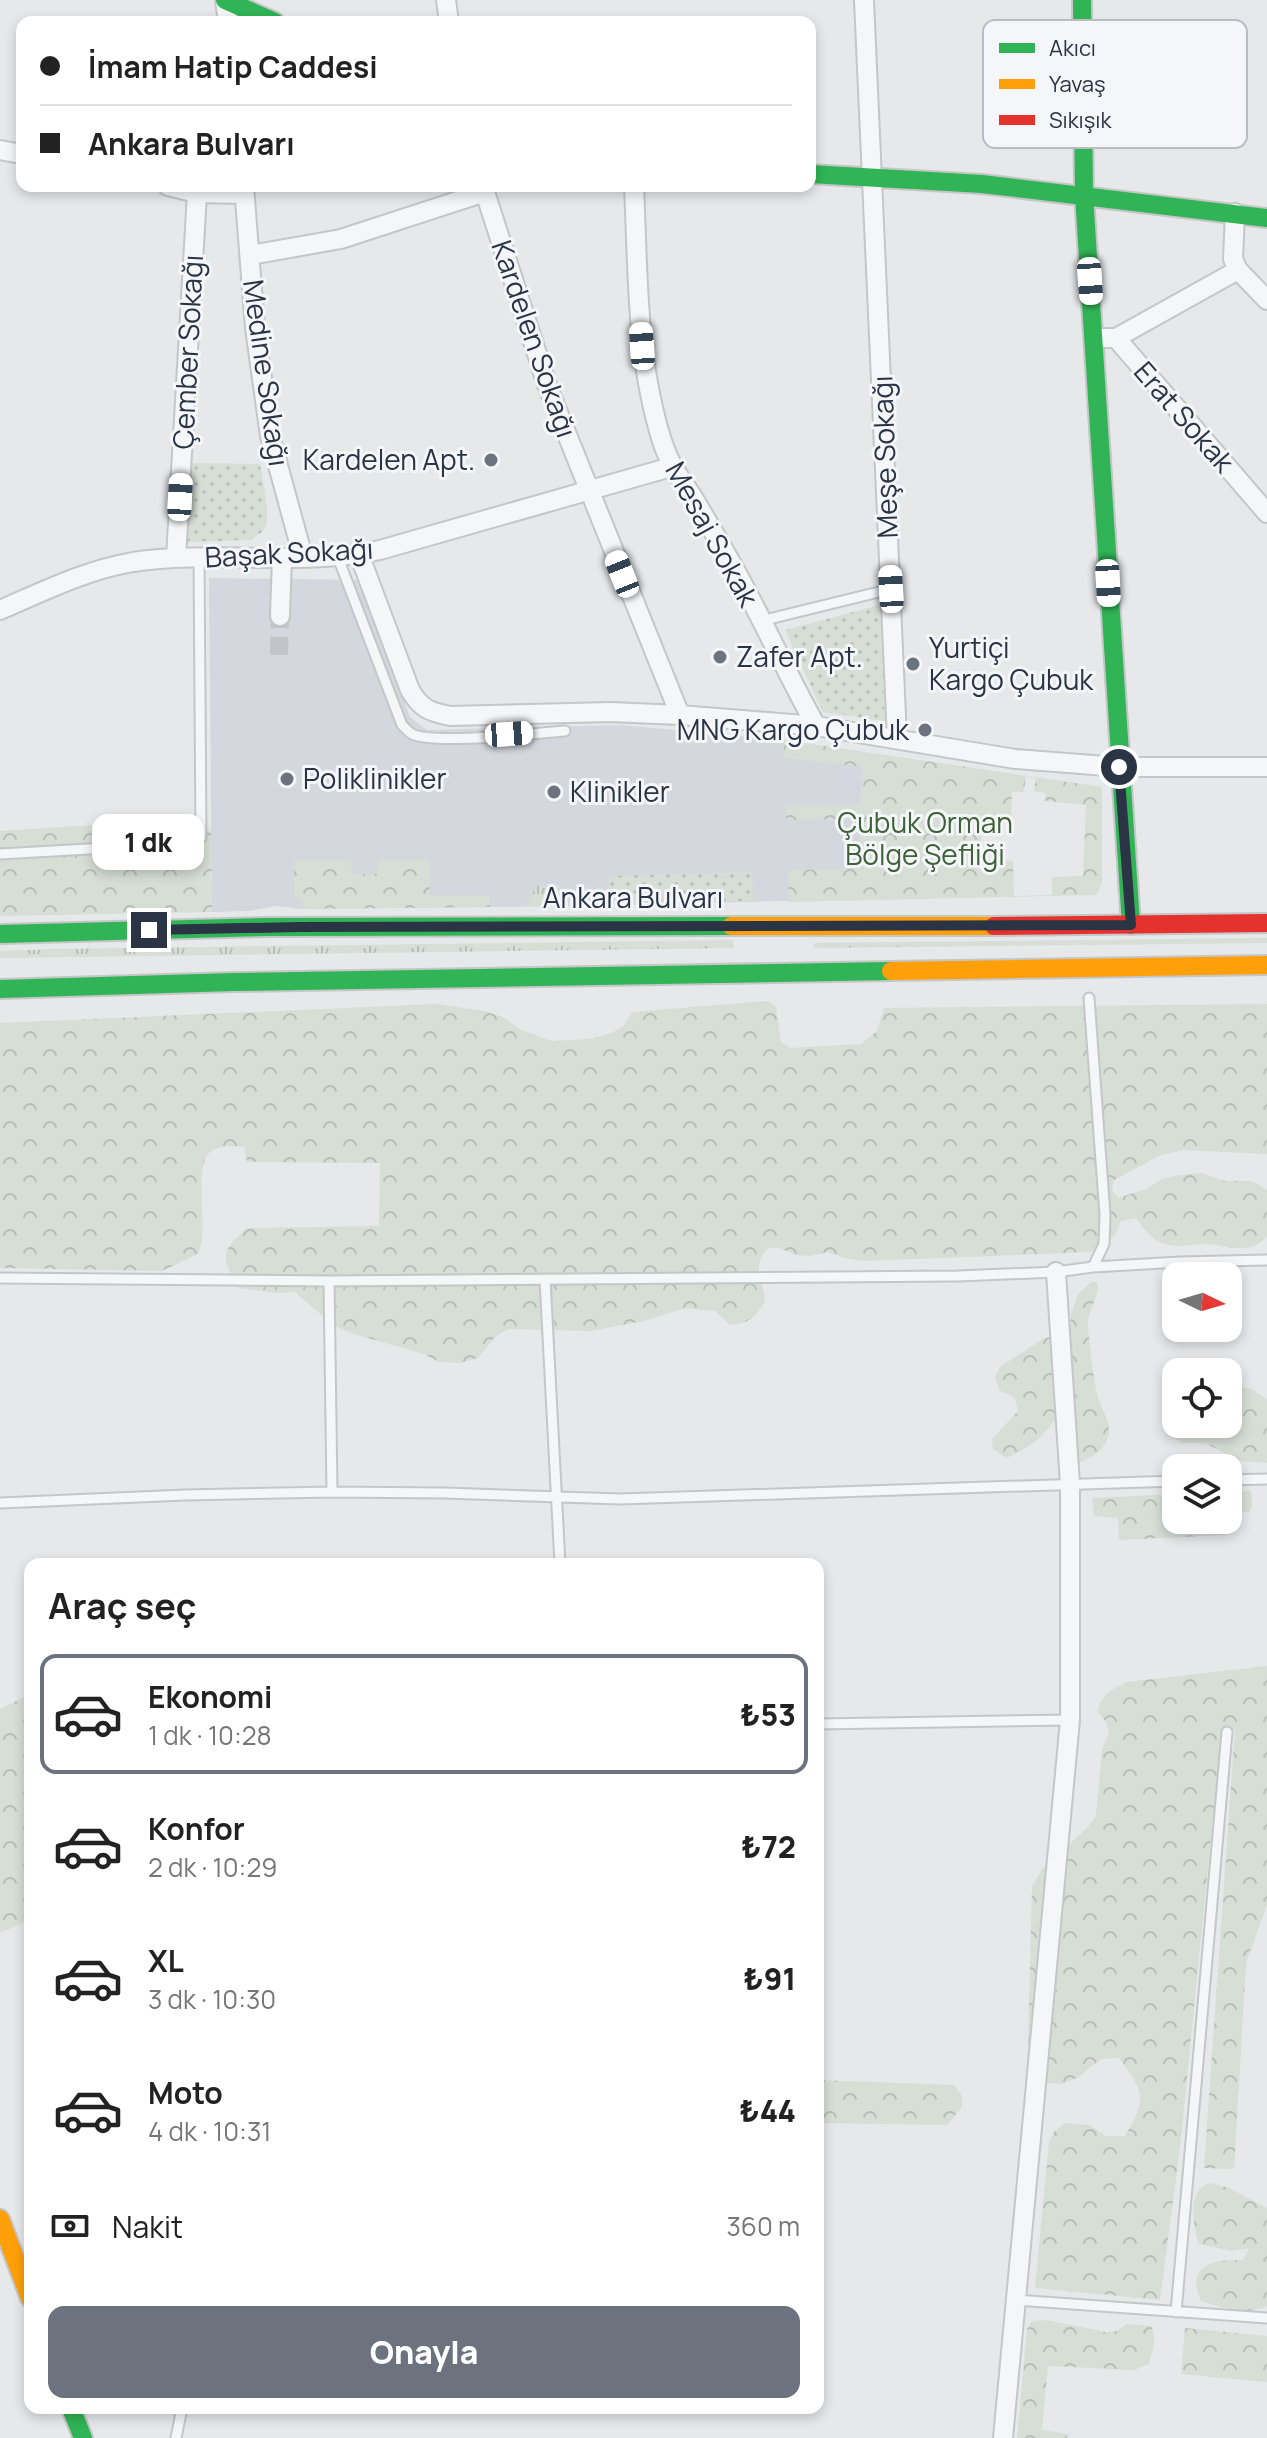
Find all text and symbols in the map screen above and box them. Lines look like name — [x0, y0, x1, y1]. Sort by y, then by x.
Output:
legend — [983, 20, 1247, 148]
text: Akıcı — [1049, 33, 1096, 63]
text: İmam Hatip Caddesi — [88, 46, 378, 87]
text: Yavaş — [1049, 69, 1106, 99]
text: Sıkışık — [1049, 105, 1112, 135]
text: Ankara Bulvarı — [88, 123, 295, 164]
street label: Kardelen Sokağı — [483, 235, 586, 442]
street label: Çember Sokağı — [163, 254, 211, 450]
car — [1076, 256, 1104, 306]
street label: Medine Sokağı — [235, 277, 299, 469]
car — [628, 321, 656, 371]
street label: Erat Sokak — [1126, 353, 1244, 481]
street label: Meşe Sokağı — [862, 375, 906, 539]
place label: Kardelen Apt. — [303, 440, 475, 478]
marker: Kardelen Apt. — [482, 451, 500, 469]
street label: Mesaj Sokak — [657, 454, 769, 614]
car — [167, 472, 193, 522]
street label: Başak Sokağı — [204, 529, 374, 575]
car — [602, 547, 642, 601]
car — [1095, 558, 1121, 608]
car — [878, 564, 904, 614]
place label: Yurtiçi Kargo Çubuk — [929, 628, 1094, 698]
place label: Zafer Apt. — [736, 637, 863, 675]
marker: Zafer Apt. — [711, 648, 729, 666]
marker: Yurtiçi Kargo Çubuk — [904, 655, 922, 673]
place label: MNG Kargo Çubuk — [677, 710, 910, 748]
car — [484, 720, 534, 748]
marker: MNG Kargo Çubuk — [916, 721, 934, 739]
route start — [1101, 749, 1137, 785]
place label: Poliklinikler — [303, 759, 446, 797]
marker: Poliklinikler — [278, 770, 296, 788]
place label: Klinikler — [570, 772, 670, 810]
marker: Klinikler — [545, 783, 563, 801]
park label: Çubuk Orman Bölge Şefliği — [837, 803, 1013, 873]
callout: 1 dk — [93, 814, 205, 870]
text: 1 dk — [124, 824, 172, 860]
street label: Ankara Bulvarı — [543, 878, 723, 916]
route end — [131, 912, 167, 948]
north arrow — [1162, 1262, 1242, 1342]
map controls — [1162, 1262, 1242, 1534]
button: locate — [1162, 1358, 1242, 1438]
button: layers — [1162, 1454, 1242, 1534]
text: Araç seç — [48, 1581, 197, 1630]
text: Ekonomi — [148, 1676, 272, 1717]
icon: car — [52, 1678, 124, 1750]
text: ₺53 — [740, 1694, 796, 1735]
text: 1 dk · 10:28 — [148, 1717, 272, 1753]
text: Konfor — [148, 1808, 245, 1849]
icon: car — [52, 1810, 124, 1882]
text: ₺72 — [741, 1826, 796, 1867]
text: 2 dk · 10:29 — [148, 1849, 277, 1885]
text: XL — [148, 1940, 184, 1981]
icon: car — [52, 1942, 124, 2014]
text: ₺91 — [743, 1958, 796, 1999]
text: 3 dk · 10:30 — [148, 1981, 276, 2017]
text: Moto — [148, 2072, 223, 2113]
icon: car — [52, 2074, 124, 2146]
text: ₺44 — [739, 2090, 796, 2131]
text: 4 dk · 10:31 — [148, 2113, 271, 2149]
icon: cash — [48, 2204, 92, 2248]
text: Nakit — [112, 2206, 183, 2247]
text: 360 m — [726, 2208, 800, 2244]
button: Onayla — [48, 2306, 800, 2398]

